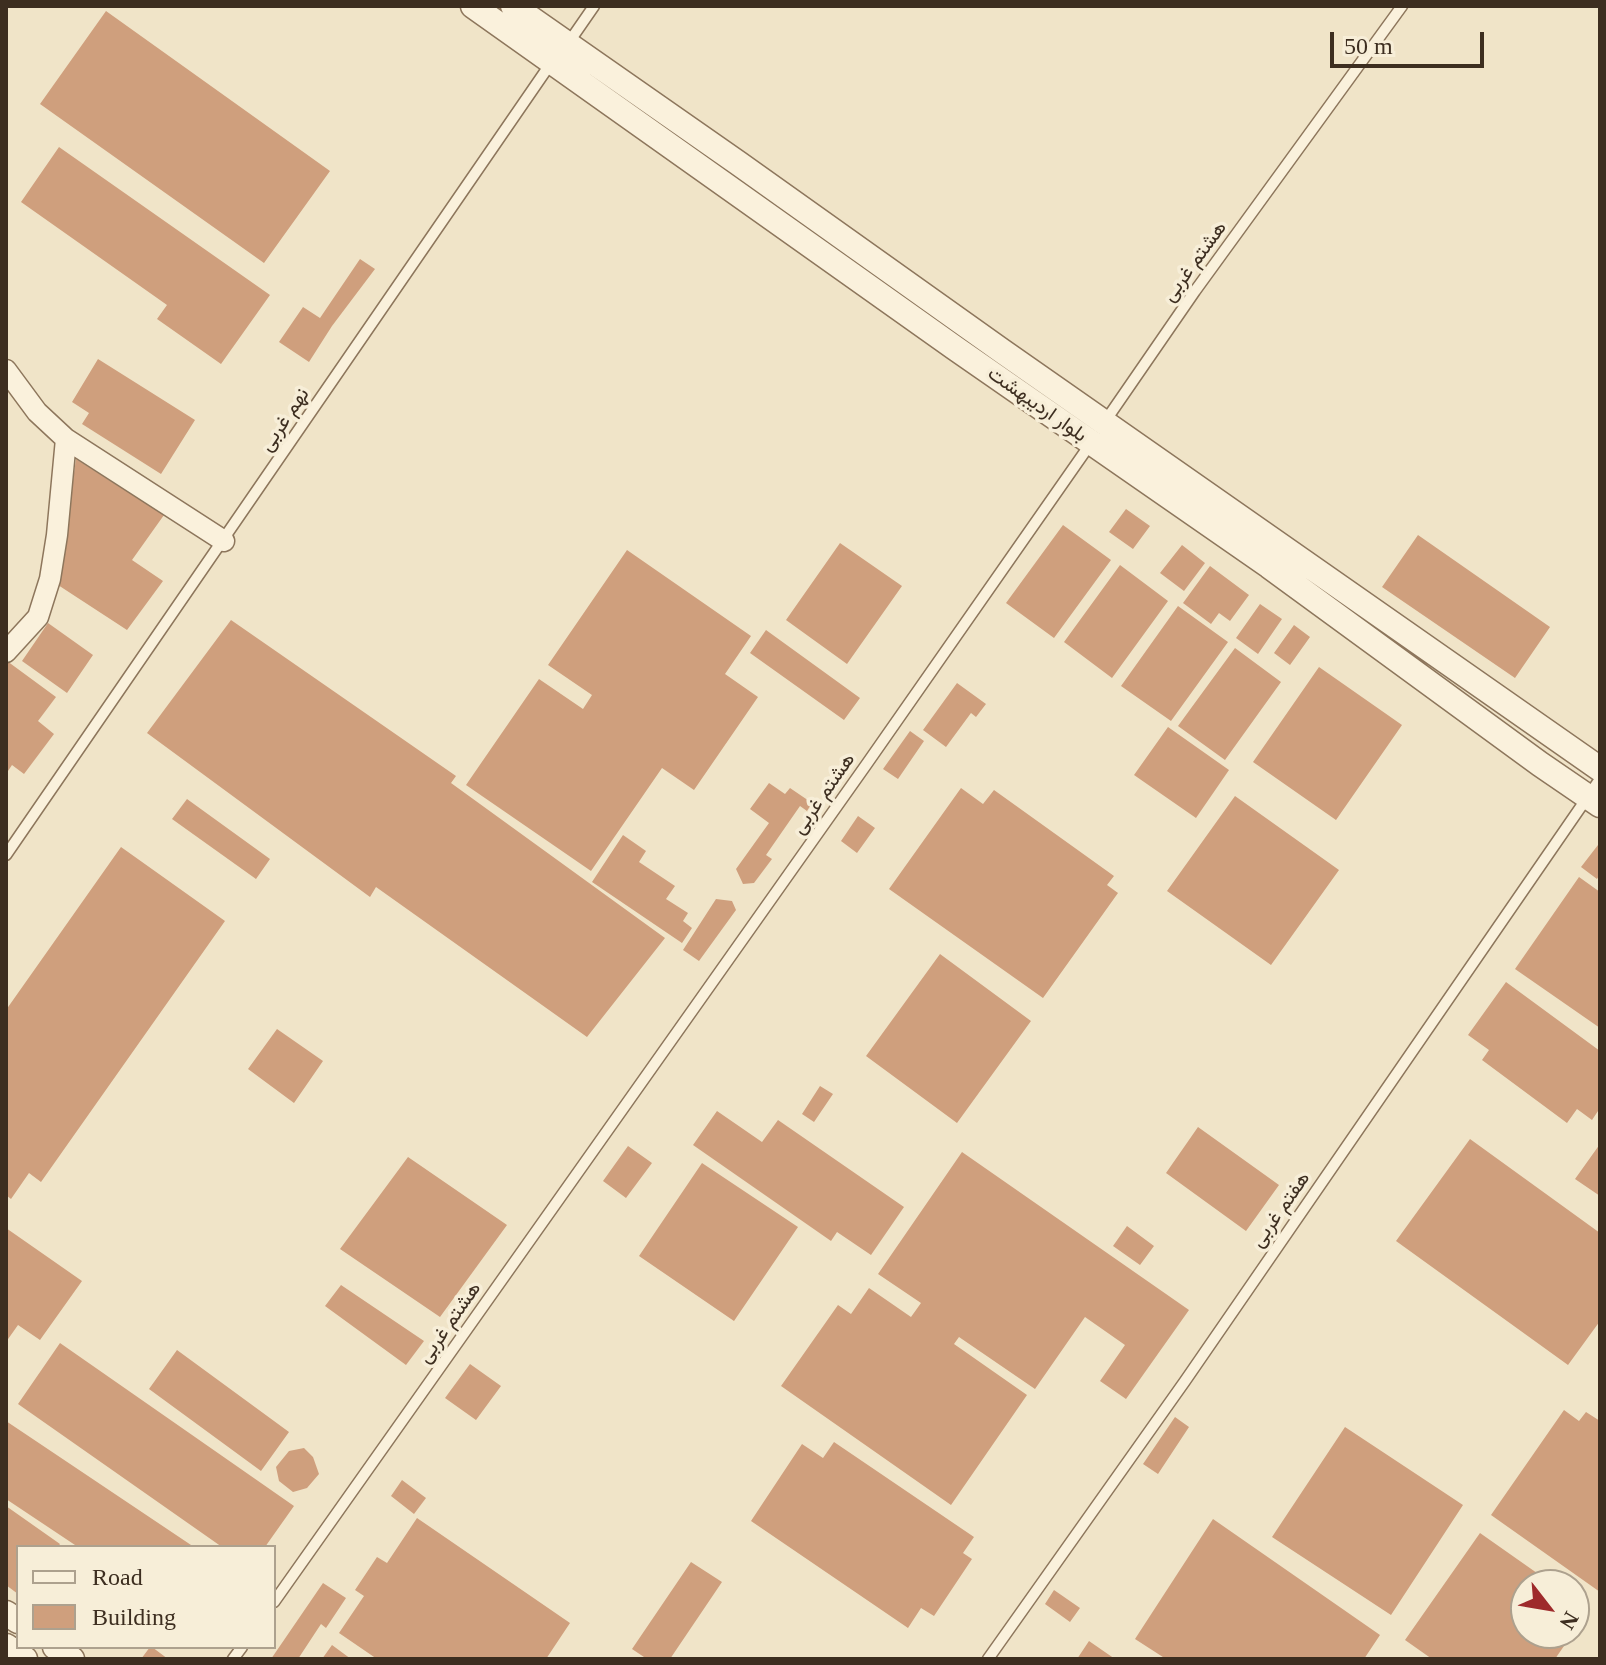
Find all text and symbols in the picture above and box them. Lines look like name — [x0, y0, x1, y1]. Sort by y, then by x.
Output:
scale bar — [1334, 16, 1488, 66]
text: 50 m — [1344, 33, 1393, 59]
street label: هشتم غربی — [1158, 217, 1232, 307]
street label: بلوار اردیبهشت — [983, 362, 1091, 448]
street label: نهم غربی — [255, 384, 315, 456]
street label: هشتم غربی — [787, 749, 861, 839]
street label: هفتم غربی — [1246, 1167, 1316, 1253]
street label: هشتم غربی — [413, 1278, 487, 1368]
legend — [16, 1545, 276, 1649]
text: Road — [92, 1564, 143, 1590]
north arrow — [1510, 1569, 1590, 1649]
text: Building — [92, 1604, 176, 1630]
text: N — [1554, 1607, 1584, 1634]

